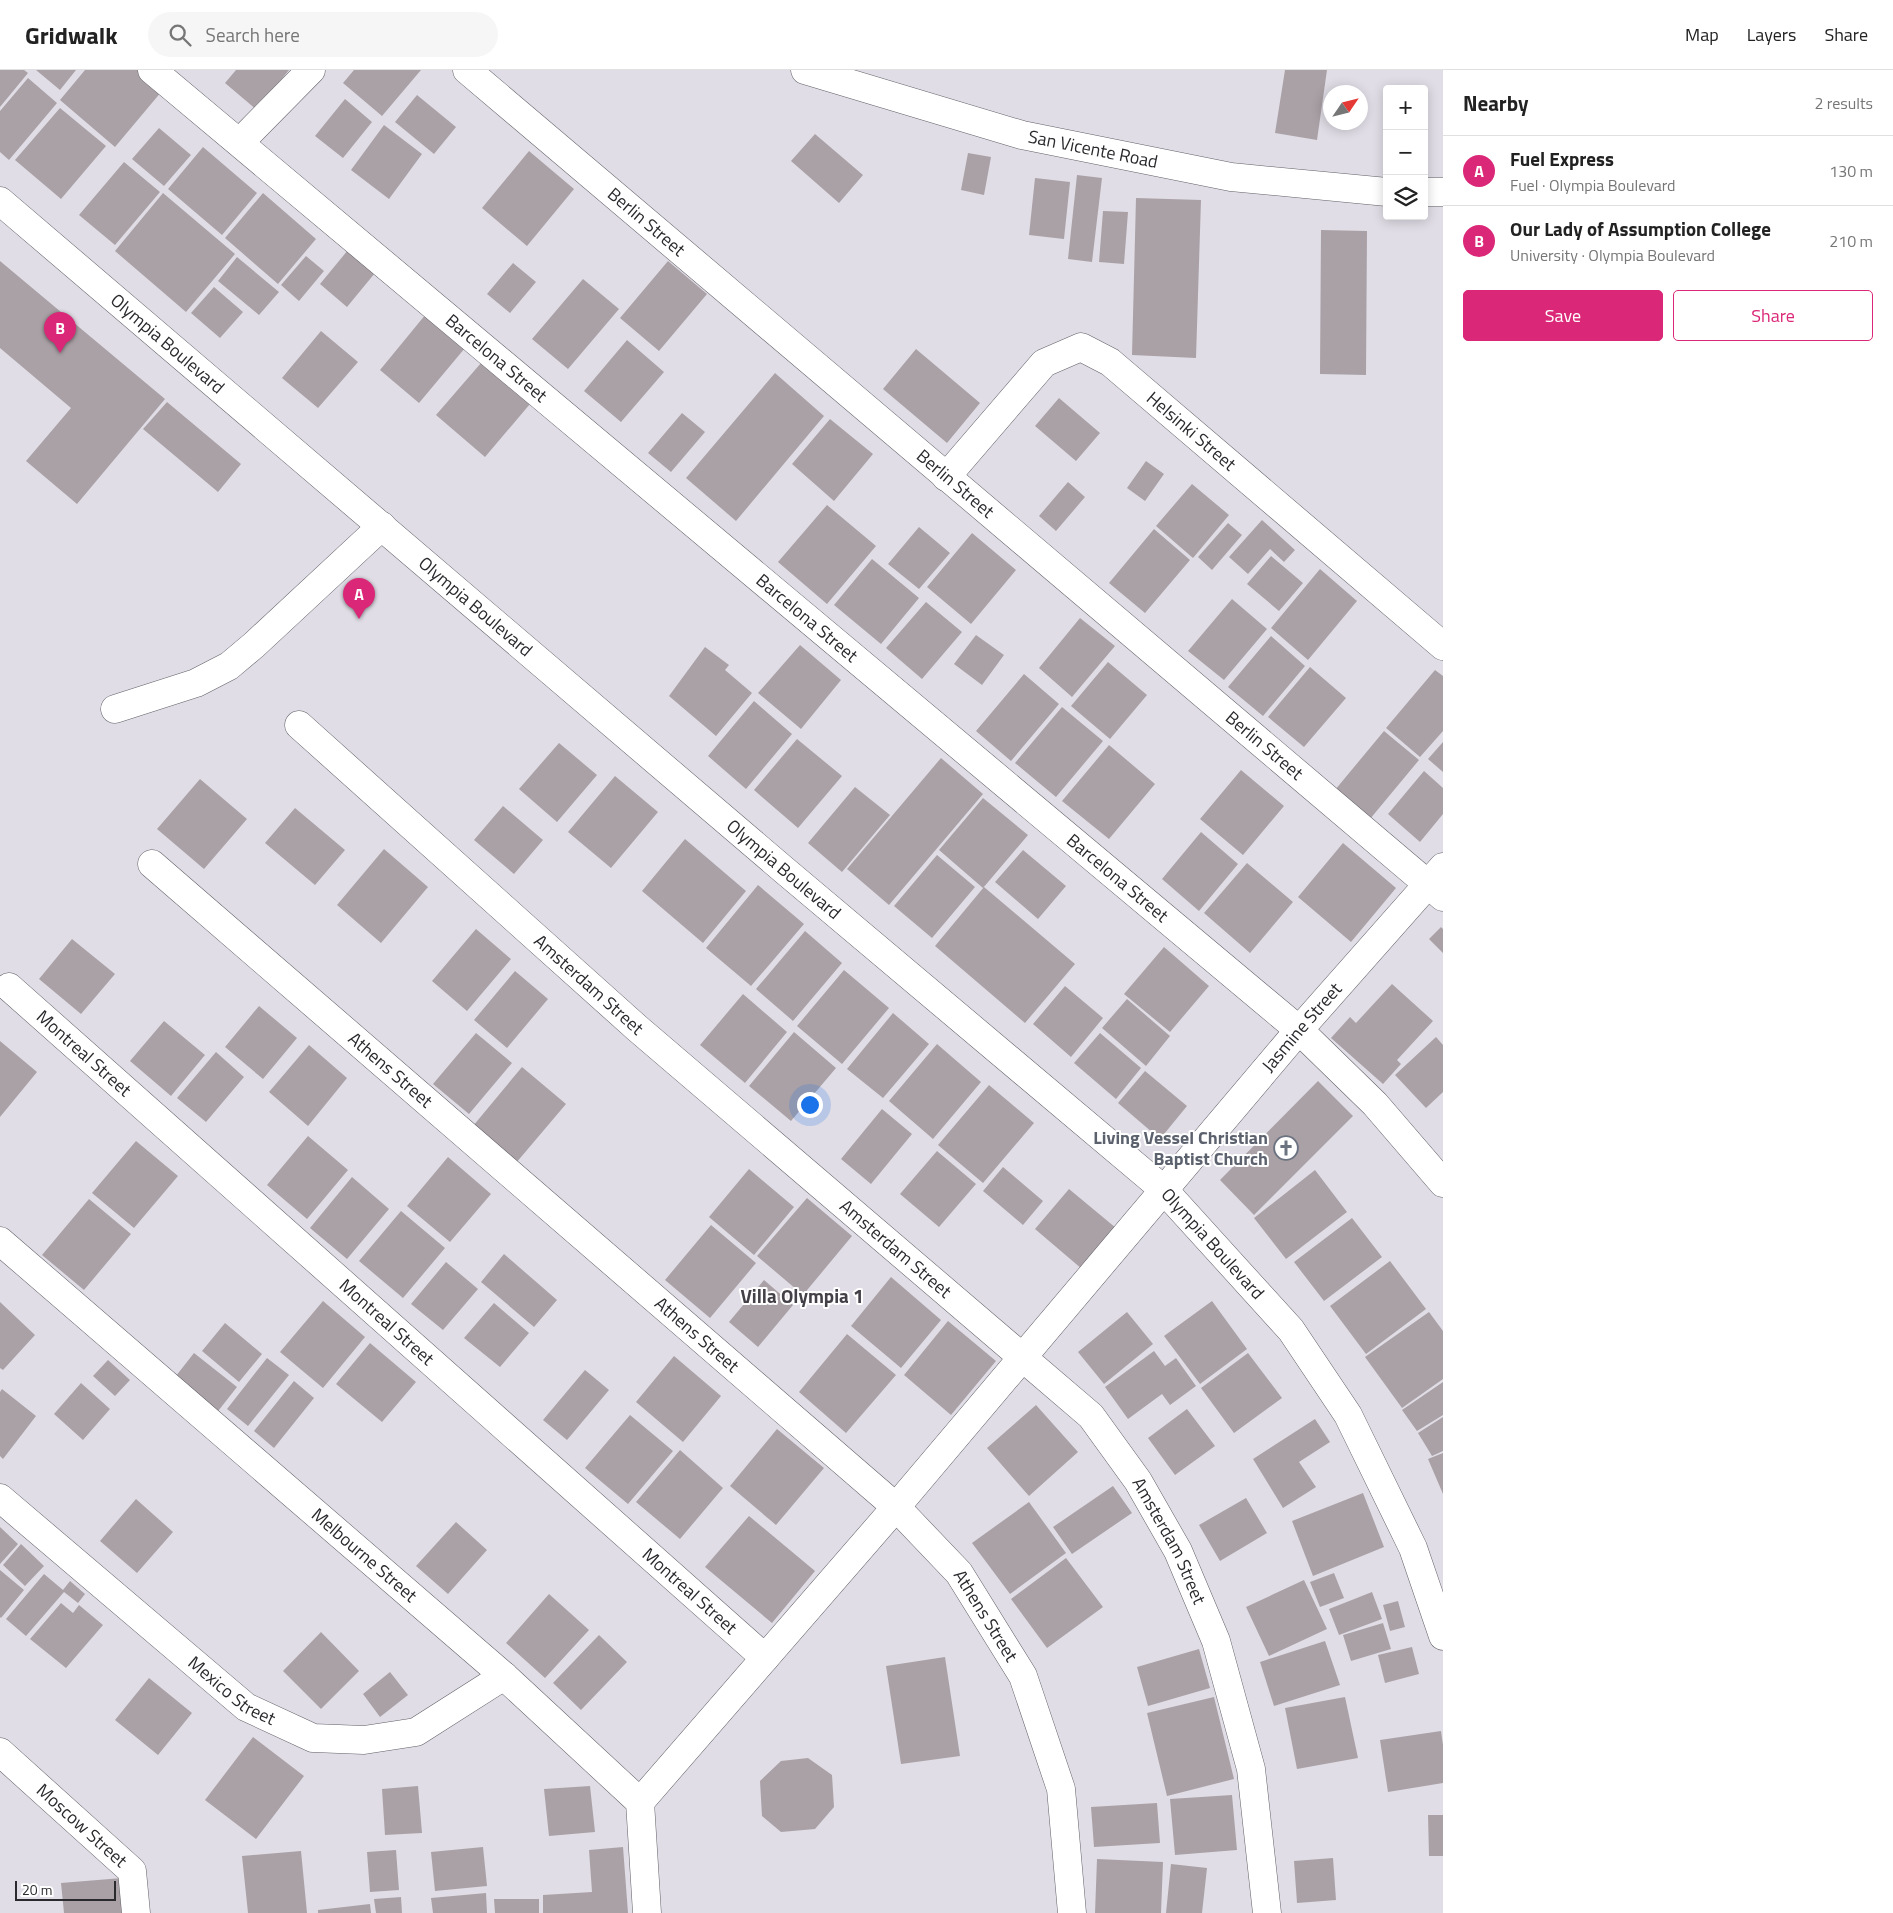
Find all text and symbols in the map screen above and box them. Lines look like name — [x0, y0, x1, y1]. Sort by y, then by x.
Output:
search box — [148, 12, 498, 57]
text: Gridwalk — [25, 17, 118, 53]
text: Search here — [206, 20, 300, 49]
icon: search — [166, 21, 194, 49]
text: Map — [1685, 21, 1719, 48]
text: Layers — [1747, 21, 1796, 48]
text: Share — [1824, 21, 1868, 48]
north arrow — [1323, 85, 1368, 130]
map controls — [1383, 85, 1428, 220]
button: + — [1383, 85, 1428, 130]
text: Nearby — [1463, 87, 1528, 119]
text: 2 results — [1814, 91, 1873, 115]
street label: San Vicente Road — [1026, 123, 1160, 175]
button: − — [1383, 130, 1428, 175]
text: Fuel Express — [1510, 144, 1614, 173]
text: A — [1474, 159, 1484, 183]
text: 130 m — [1829, 159, 1873, 183]
text: Fuel · Olympia Boulevard — [1510, 173, 1676, 197]
button: layers — [1383, 175, 1428, 220]
street label: Berlin Street — [602, 181, 692, 263]
text: Our Lady of Assumption College — [1510, 214, 1771, 243]
text: B — [1474, 229, 1484, 253]
text: 210 m — [1829, 229, 1873, 253]
text: University · Olympia Boulevard — [1510, 243, 1715, 267]
street label: Olympia Boulevard — [105, 287, 231, 400]
button: Save — [1463, 290, 1663, 341]
button: Share — [1673, 290, 1873, 341]
street label: Barcelona Street — [440, 307, 554, 409]
pin: B — [44, 312, 76, 353]
street label: Helsinki Street — [1141, 385, 1243, 477]
street label: Berlin Street — [911, 442, 1001, 525]
street label: Olympia Boulevard — [413, 550, 539, 663]
street label: Barcelona Street — [750, 567, 865, 669]
pin: A — [343, 578, 375, 619]
street label: Berlin Street — [1220, 704, 1310, 787]
street label: Olympia Boulevard — [721, 813, 847, 925]
street label: Barcelona Street — [1061, 827, 1175, 929]
street label: Amsterdam Street — [528, 928, 650, 1042]
street label: Jasmine Street — [1255, 976, 1348, 1078]
street label: Montreal Street — [31, 1003, 138, 1103]
street label: Athens Street — [342, 1025, 439, 1114]
your location — [797, 1092, 823, 1118]
place label: Living Vessel Christian Baptist Church — [1093, 1124, 1268, 1172]
church icon: Living Vessel Christian Baptist Church — [1273, 1135, 1299, 1161]
street label: Olympia Boulevard — [1155, 1182, 1271, 1305]
street label: Amsterdam Street — [834, 1193, 958, 1305]
street label: Montreal Street — [333, 1272, 441, 1372]
district label: Villa Olympia 1 — [740, 1281, 864, 1310]
street label: Athens Street — [649, 1290, 746, 1379]
street label: Amsterdam Street — [1126, 1472, 1213, 1609]
street label: Melbourne Street — [306, 1501, 424, 1609]
street label: Montreal Street — [636, 1541, 744, 1641]
street label: Athens Street — [947, 1564, 1025, 1667]
street label: Mexico Street — [182, 1649, 281, 1732]
street label: Moscow Street — [31, 1777, 134, 1874]
scale bar — [15, 1878, 116, 1901]
text: 20 m — [22, 1879, 52, 1900]

